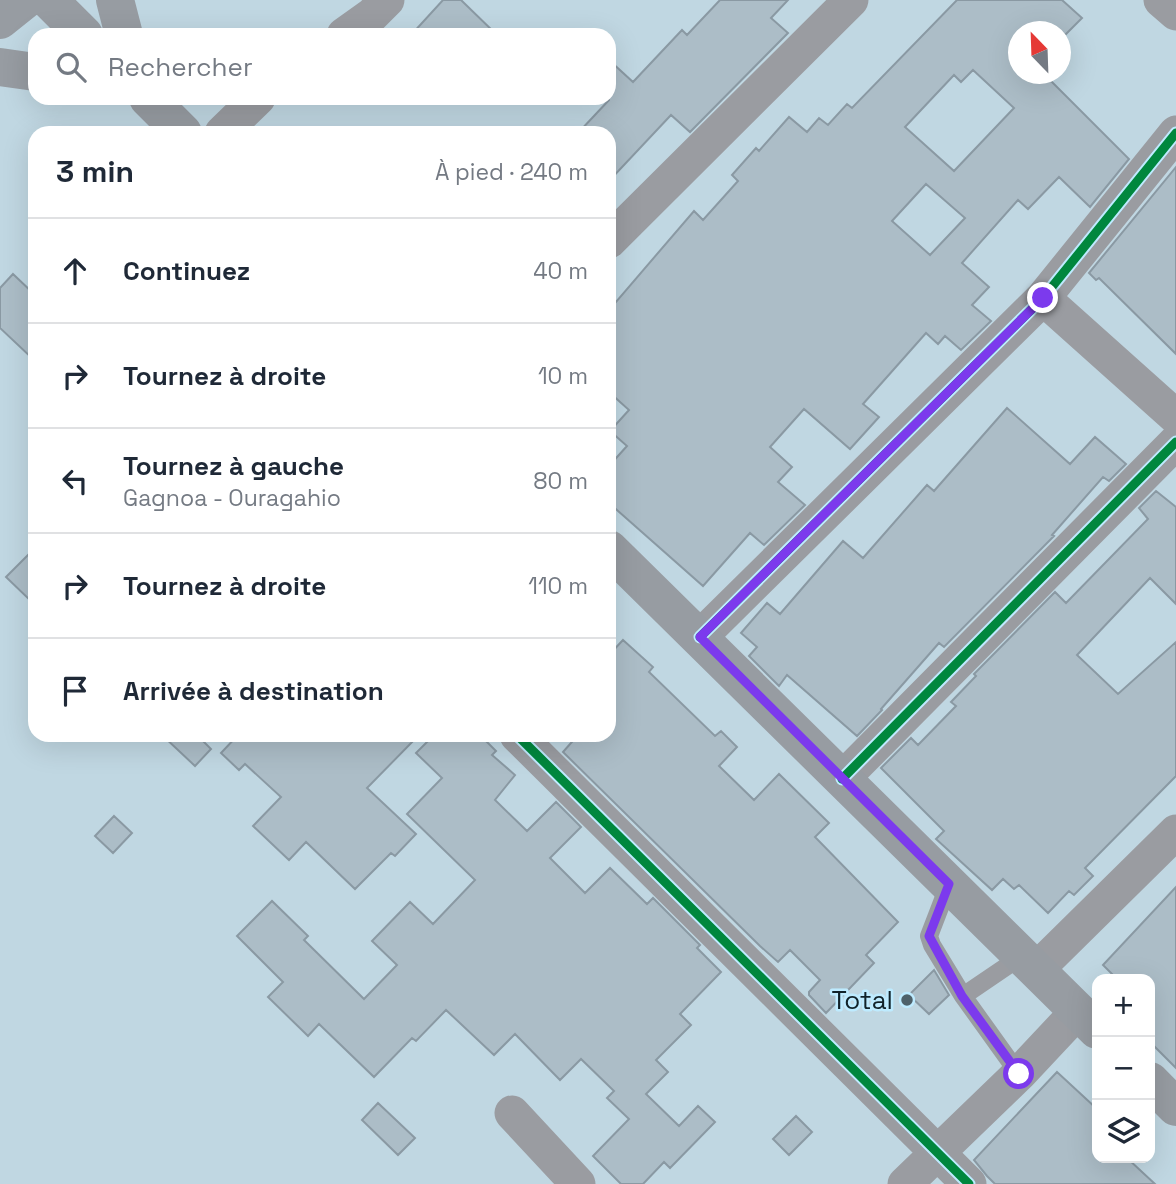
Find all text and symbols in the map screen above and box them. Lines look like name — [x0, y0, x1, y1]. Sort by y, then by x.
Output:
north arrow — [1008, 21, 1071, 84]
search box — [28, 28, 616, 105]
icon: search — [52, 48, 90, 86]
text: Rechercher — [108, 50, 253, 84]
text: 3 min — [56, 152, 134, 191]
text: À pied · 240 m — [435, 157, 588, 187]
icon: ahead — [56, 252, 94, 290]
text: Continuez — [123, 254, 250, 288]
text: 40 m — [533, 256, 588, 286]
route end — [1027, 282, 1058, 313]
icon: right — [56, 357, 94, 395]
text: Tournez à droite — [123, 359, 326, 393]
text: 10 m — [538, 361, 588, 391]
text: Tournez à gauche — [123, 449, 344, 483]
icon: left — [56, 462, 94, 500]
text: 80 m — [533, 466, 588, 496]
text: Gagnoa - Ouragahio — [123, 483, 341, 513]
icon: right — [56, 567, 94, 605]
text: Tournez à droite — [123, 569, 326, 603]
text: 110 m — [528, 571, 588, 601]
icon: arrive — [56, 672, 94, 710]
text: Arrivée à destination — [123, 674, 384, 708]
map controls — [1092, 974, 1155, 1163]
button: + — [1092, 974, 1155, 1037]
place label: Total — [832, 983, 893, 1017]
marker: Total — [899, 992, 915, 1008]
button: − — [1092, 1037, 1155, 1100]
route start — [1003, 1058, 1034, 1089]
button: layers — [1092, 1100, 1155, 1163]

